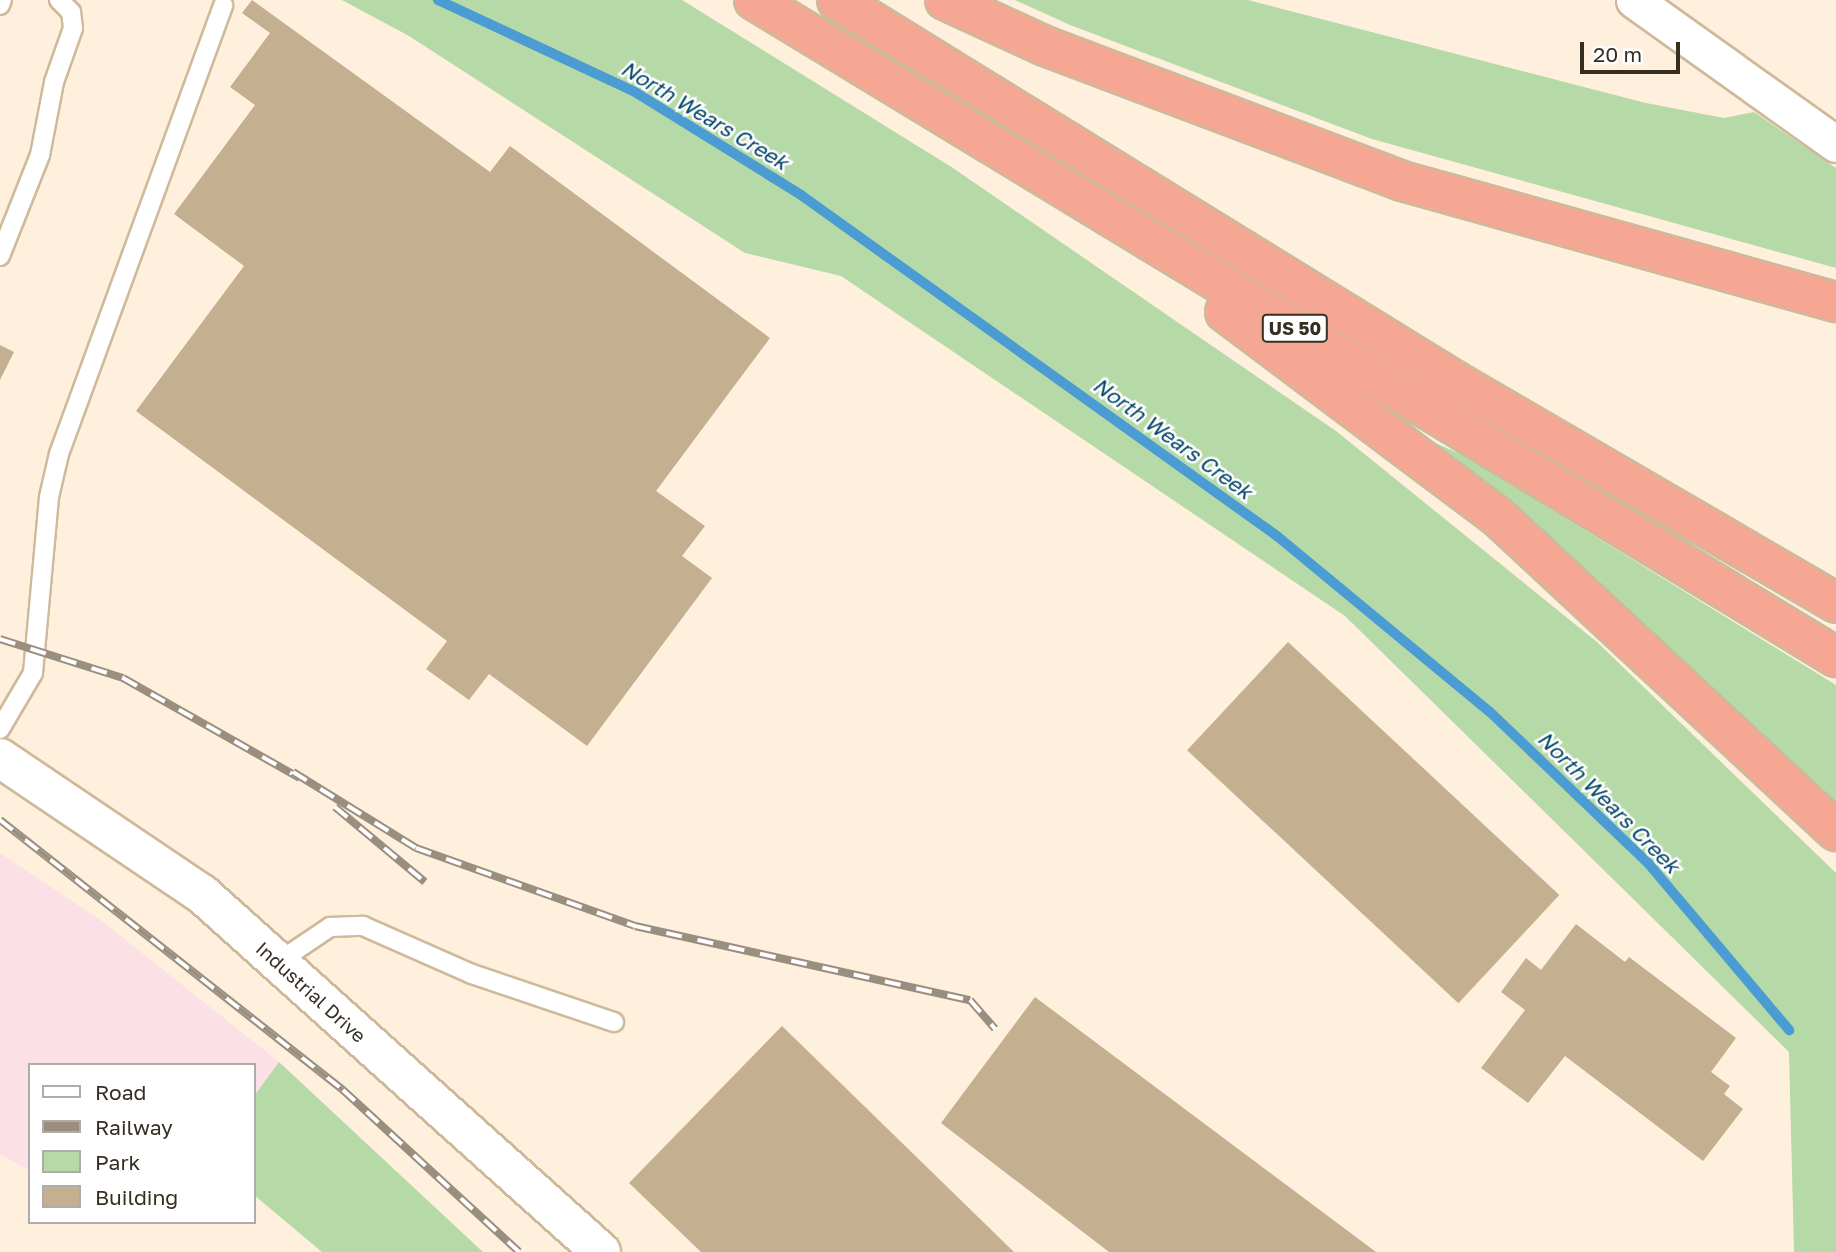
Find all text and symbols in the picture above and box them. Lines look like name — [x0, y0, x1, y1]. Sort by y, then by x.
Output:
scale bar — [1584, 28, 1684, 72]
text: 20 m — [1593, 41, 1642, 67]
water label: North Wears Creek — [617, 55, 793, 175]
road number: US 50 — [1262, 314, 1328, 342]
water label: North Wears Creek — [1089, 372, 1257, 504]
water label: North Wears Creek — [1533, 726, 1685, 878]
street label: Industrial Drive — [251, 937, 371, 1047]
legend — [28, 1063, 256, 1224]
text: Road — [95, 1079, 146, 1105]
text: Railway — [95, 1114, 173, 1140]
text: Park — [95, 1149, 140, 1175]
text: Building — [95, 1184, 178, 1210]

